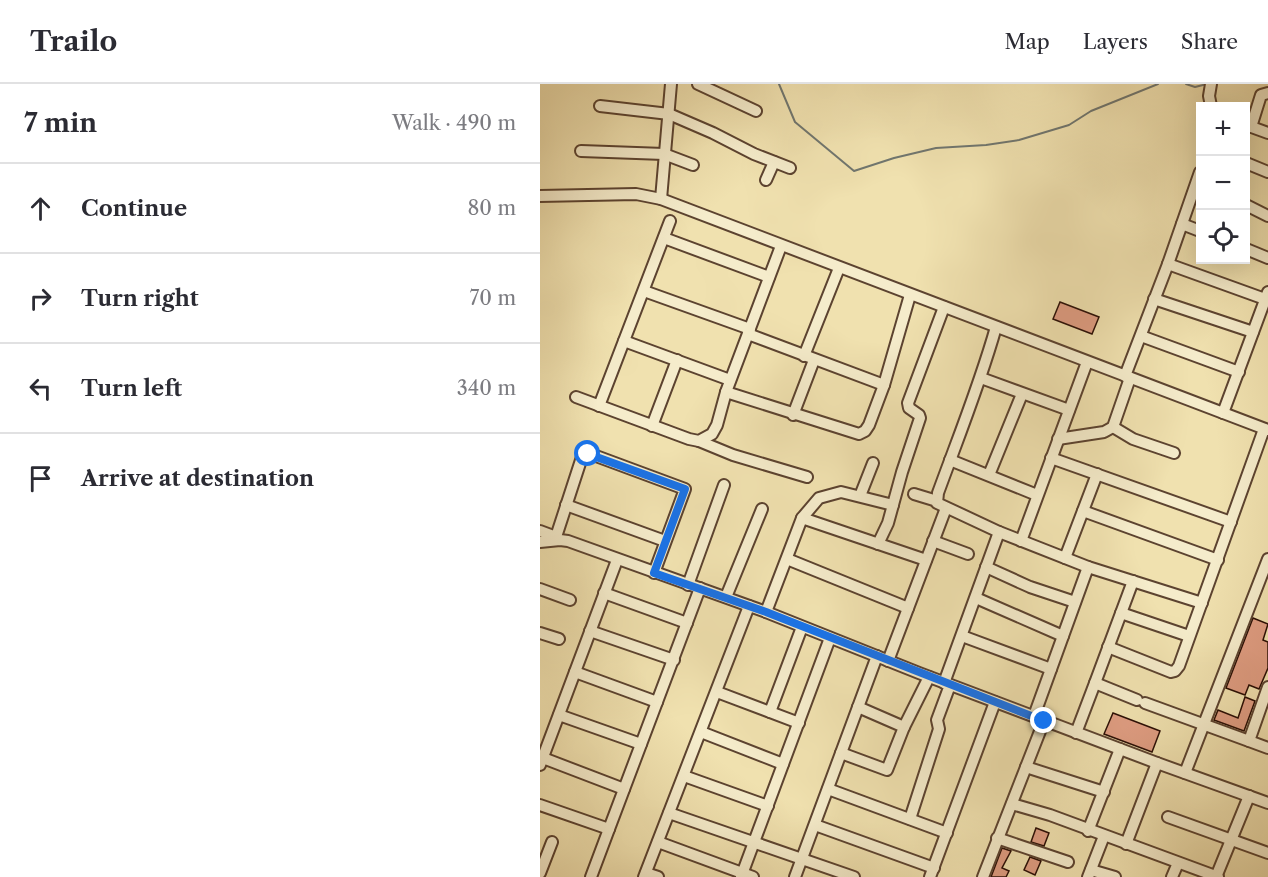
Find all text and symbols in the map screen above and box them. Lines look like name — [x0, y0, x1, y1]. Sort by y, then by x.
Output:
text: Trailo — [30, 24, 117, 58]
text: Map — [1005, 29, 1050, 54]
text: Layers — [1083, 29, 1148, 54]
text: Share — [1181, 29, 1238, 54]
map controls — [1196, 102, 1250, 264]
button: + — [1196, 102, 1250, 156]
text: 7 min — [24, 107, 97, 139]
text: Walk · 490 m — [392, 111, 516, 135]
button: − — [1196, 156, 1250, 210]
icon: ahead — [24, 192, 57, 225]
text: Continue — [81, 195, 187, 222]
text: 80 m — [468, 196, 516, 220]
button: locate — [1196, 210, 1250, 264]
icon: right — [24, 282, 57, 315]
text: Turn right — [81, 285, 199, 312]
text: 70 m — [470, 286, 516, 310]
icon: left — [24, 372, 57, 405]
text: Turn left — [81, 375, 182, 402]
text: 340 m — [457, 376, 516, 400]
route start — [574, 440, 600, 466]
icon: arrive — [24, 462, 57, 495]
text: Arrive at destination — [81, 465, 314, 492]
route end — [1030, 707, 1056, 733]

